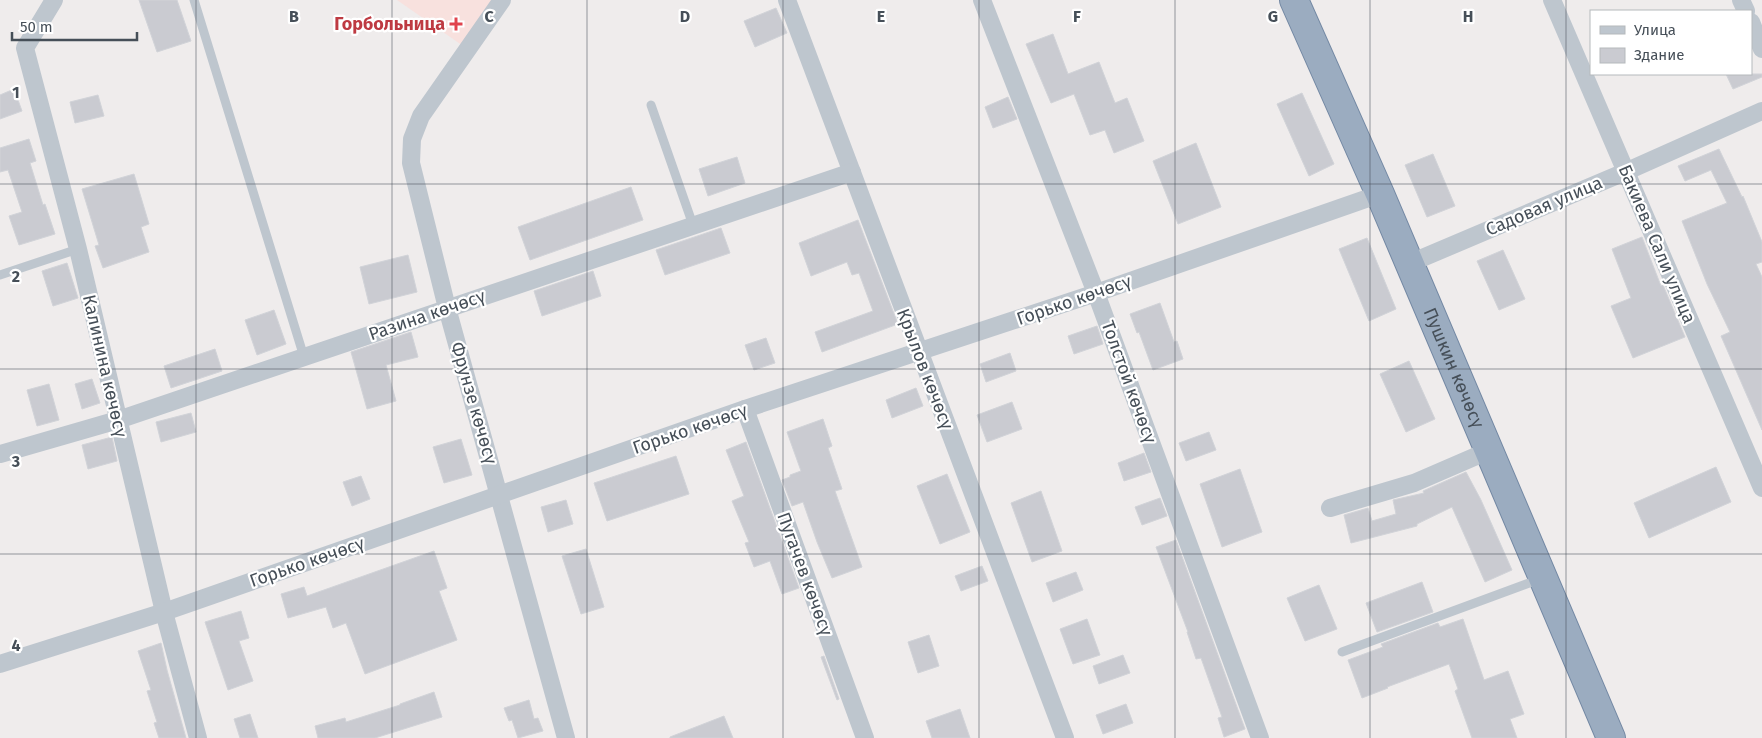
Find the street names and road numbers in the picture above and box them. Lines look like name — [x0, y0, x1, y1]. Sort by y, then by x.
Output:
street label: Бакиева Сали улица — [1614, 161, 1700, 327]
street label: Садовая улица — [1482, 171, 1606, 241]
street label: Горько көчөсү — [1014, 270, 1134, 330]
street label: Разина көчөсү — [366, 285, 488, 345]
street label: Калинина көчөсү — [78, 293, 132, 440]
street label: Пушкин көчөсү — [1419, 304, 1489, 431]
street label: Крылов көчөсү — [892, 305, 958, 433]
street label: Толстой көчөсү — [1097, 318, 1161, 446]
street label: Фрунзе көчөсү — [446, 339, 502, 467]
street label: Горько көчөсү — [630, 399, 750, 459]
street label: Пугачев көчөсү — [772, 509, 838, 639]
street label: Горько көчөсү — [247, 532, 367, 592]

